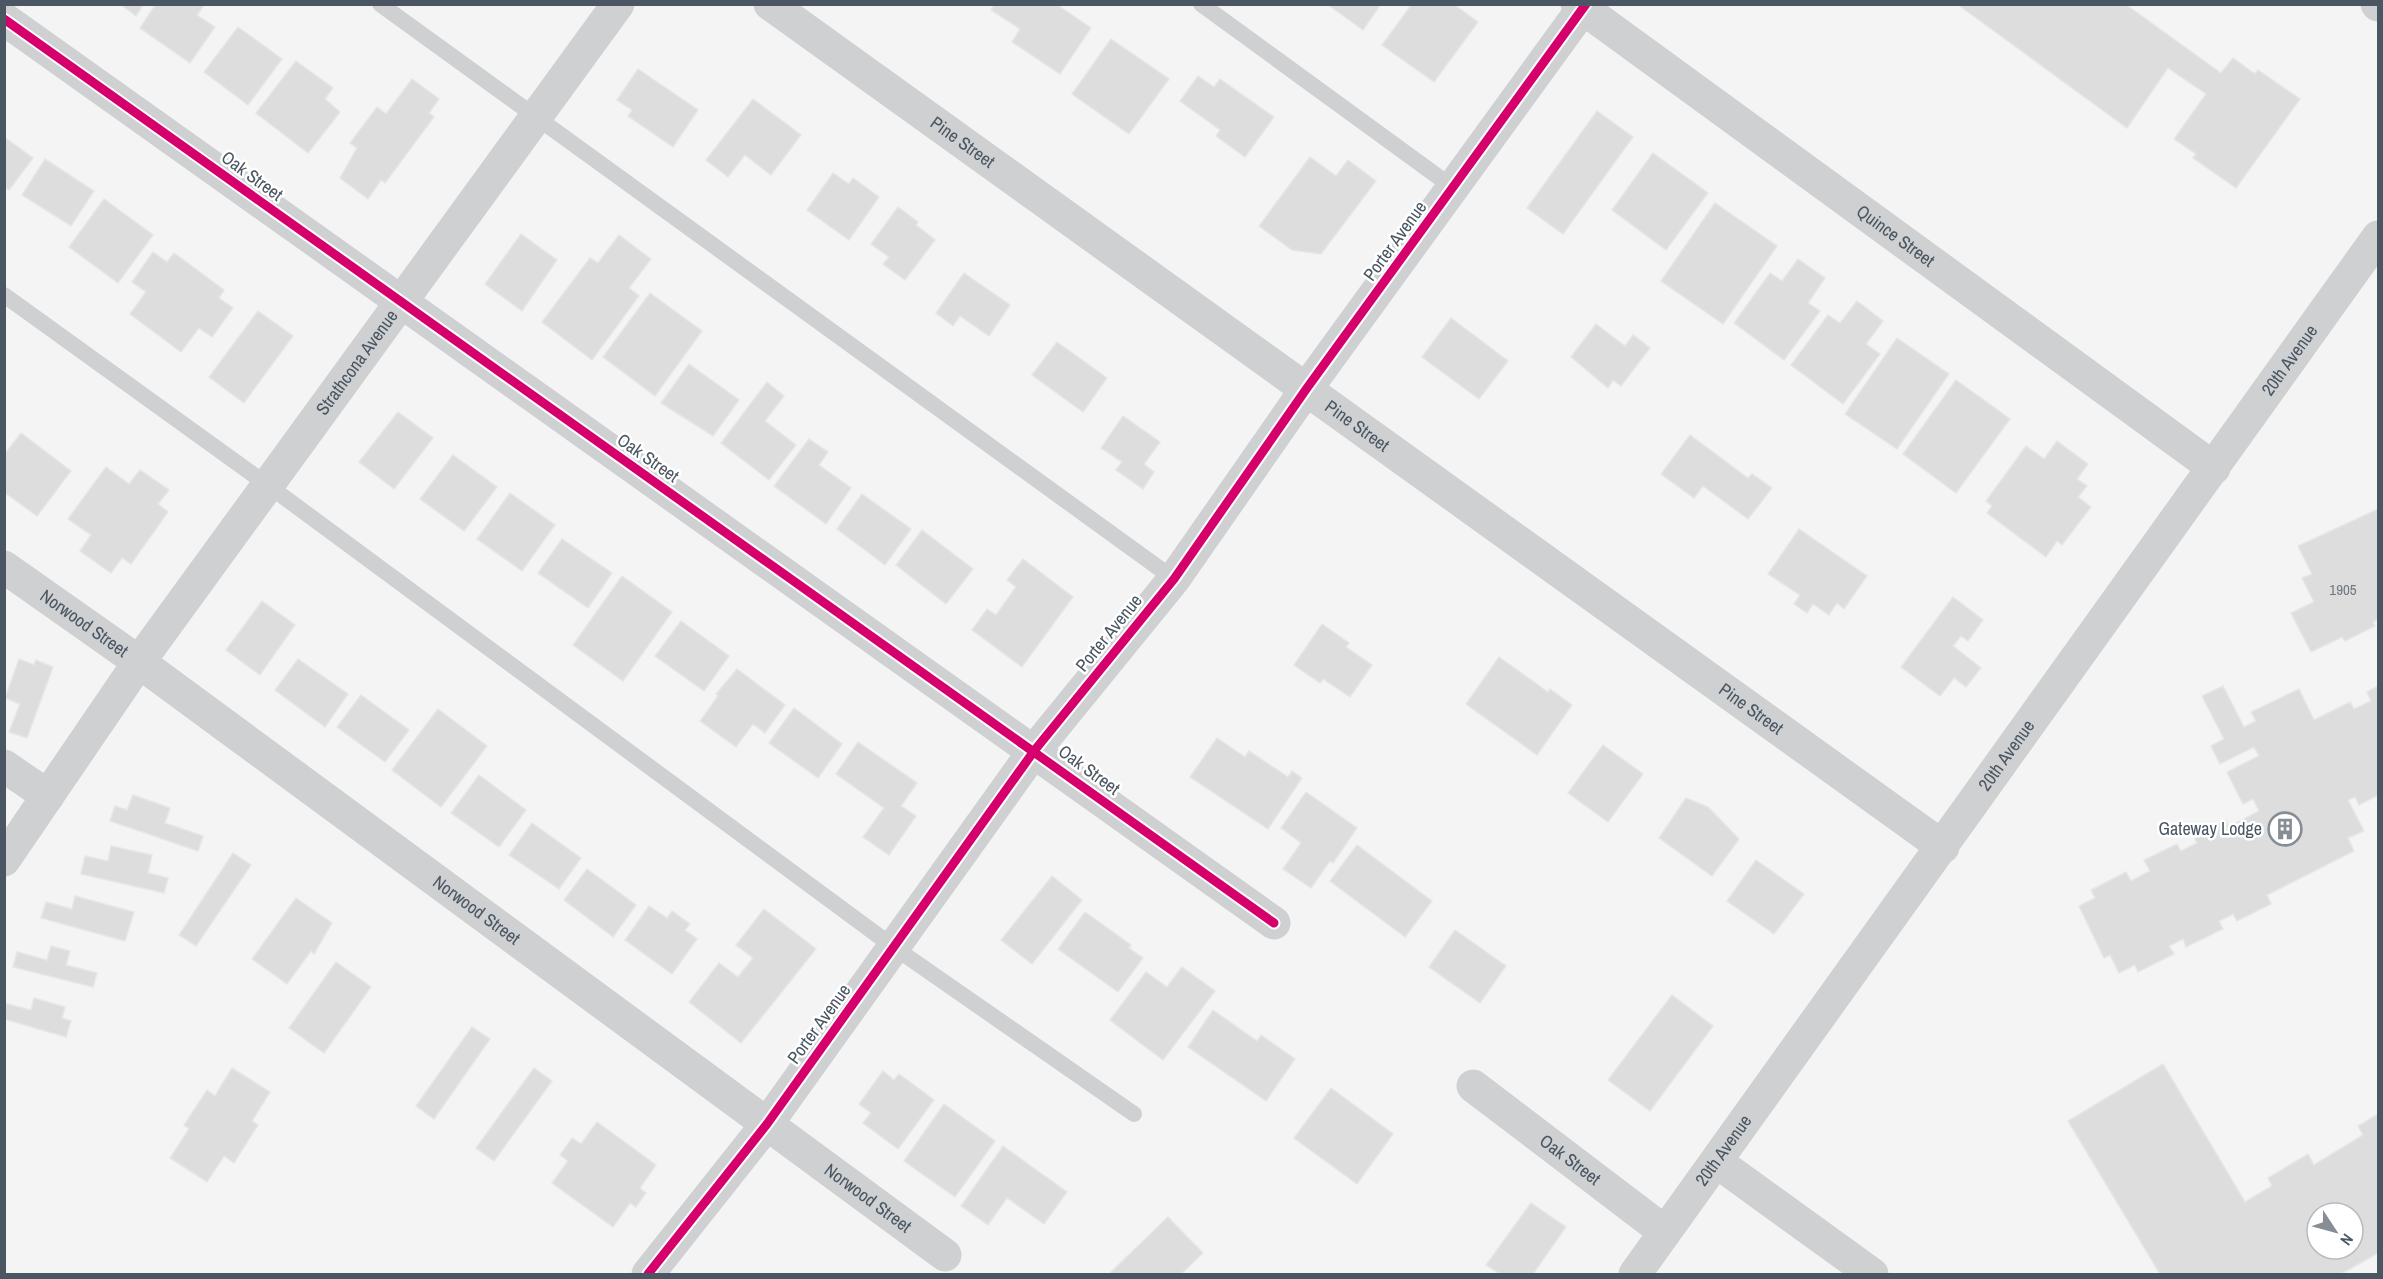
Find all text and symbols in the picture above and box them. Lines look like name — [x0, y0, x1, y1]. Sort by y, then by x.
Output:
street label: Pine Street — [925, 110, 1000, 174]
street label: Oak Street — [216, 145, 288, 206]
street label: Porter Avenue — [1357, 196, 1432, 286]
street label: Quince Street — [1852, 199, 1940, 273]
street label: Strathcona Avenue — [310, 305, 403, 420]
street label: 20th Avenue — [2255, 319, 2323, 401]
street label: Pine Street — [1320, 394, 1395, 457]
street label: Oak Street — [612, 427, 684, 488]
house number: 1905 — [2329, 579, 2357, 600]
street label: Norwood Street — [35, 583, 134, 663]
street label: Porter Avenue — [1070, 589, 1148, 677]
street label: Pine Street — [1714, 677, 1789, 740]
street label: 20th Avenue — [1972, 715, 2040, 796]
street label: Oak Street — [1053, 739, 1125, 800]
building icon: Gateway Lodge — [2267, 811, 2303, 847]
place label: Gateway Lodge — [2159, 816, 2262, 841]
street label: Norwood Street — [428, 869, 525, 950]
street label: Porter Avenue — [781, 979, 856, 1069]
street label: 20th Avenue — [1689, 1110, 1757, 1191]
street label: Oak Street — [1535, 1128, 1606, 1191]
street label: Norwood Street — [819, 1157, 917, 1238]
north arrow — [2305, 1201, 2365, 1261]
text: N — [2335, 1230, 2359, 1250]

